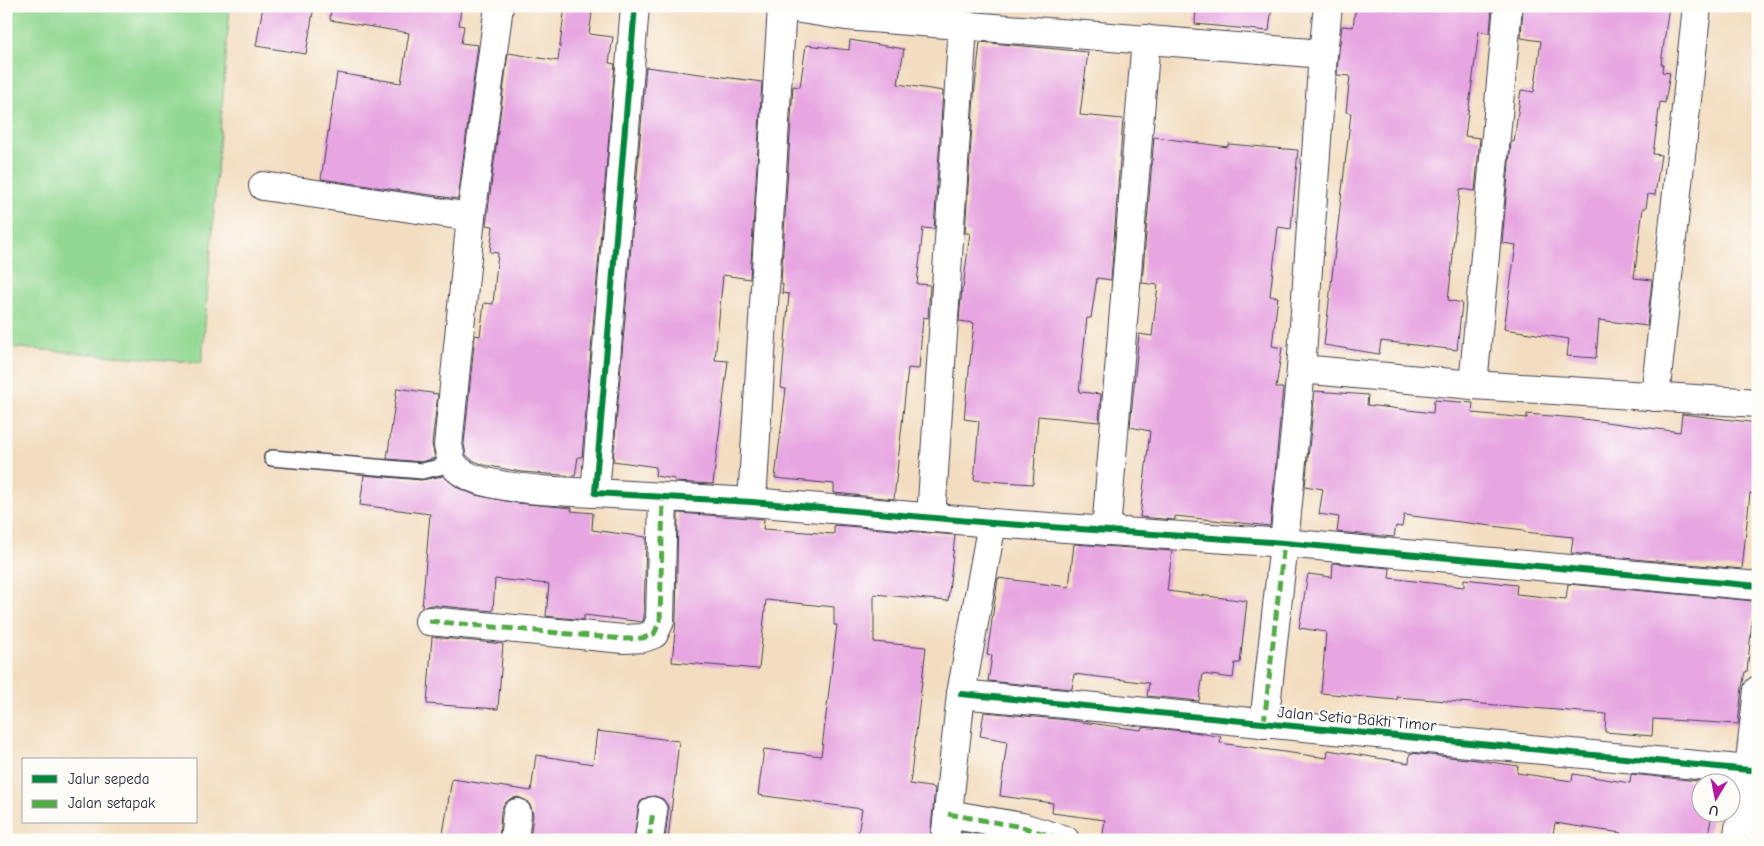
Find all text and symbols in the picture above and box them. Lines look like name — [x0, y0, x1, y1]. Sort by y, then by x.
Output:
street label: Jalan Setia Bakti Timor — [1277, 703, 1438, 735]
legend — [22, 758, 198, 824]
text: Jalur sepeda — [68, 770, 149, 788]
north arrow — [1692, 774, 1742, 824]
text: Jalan setapak — [68, 794, 156, 812]
text: U — [1708, 801, 1720, 819]

